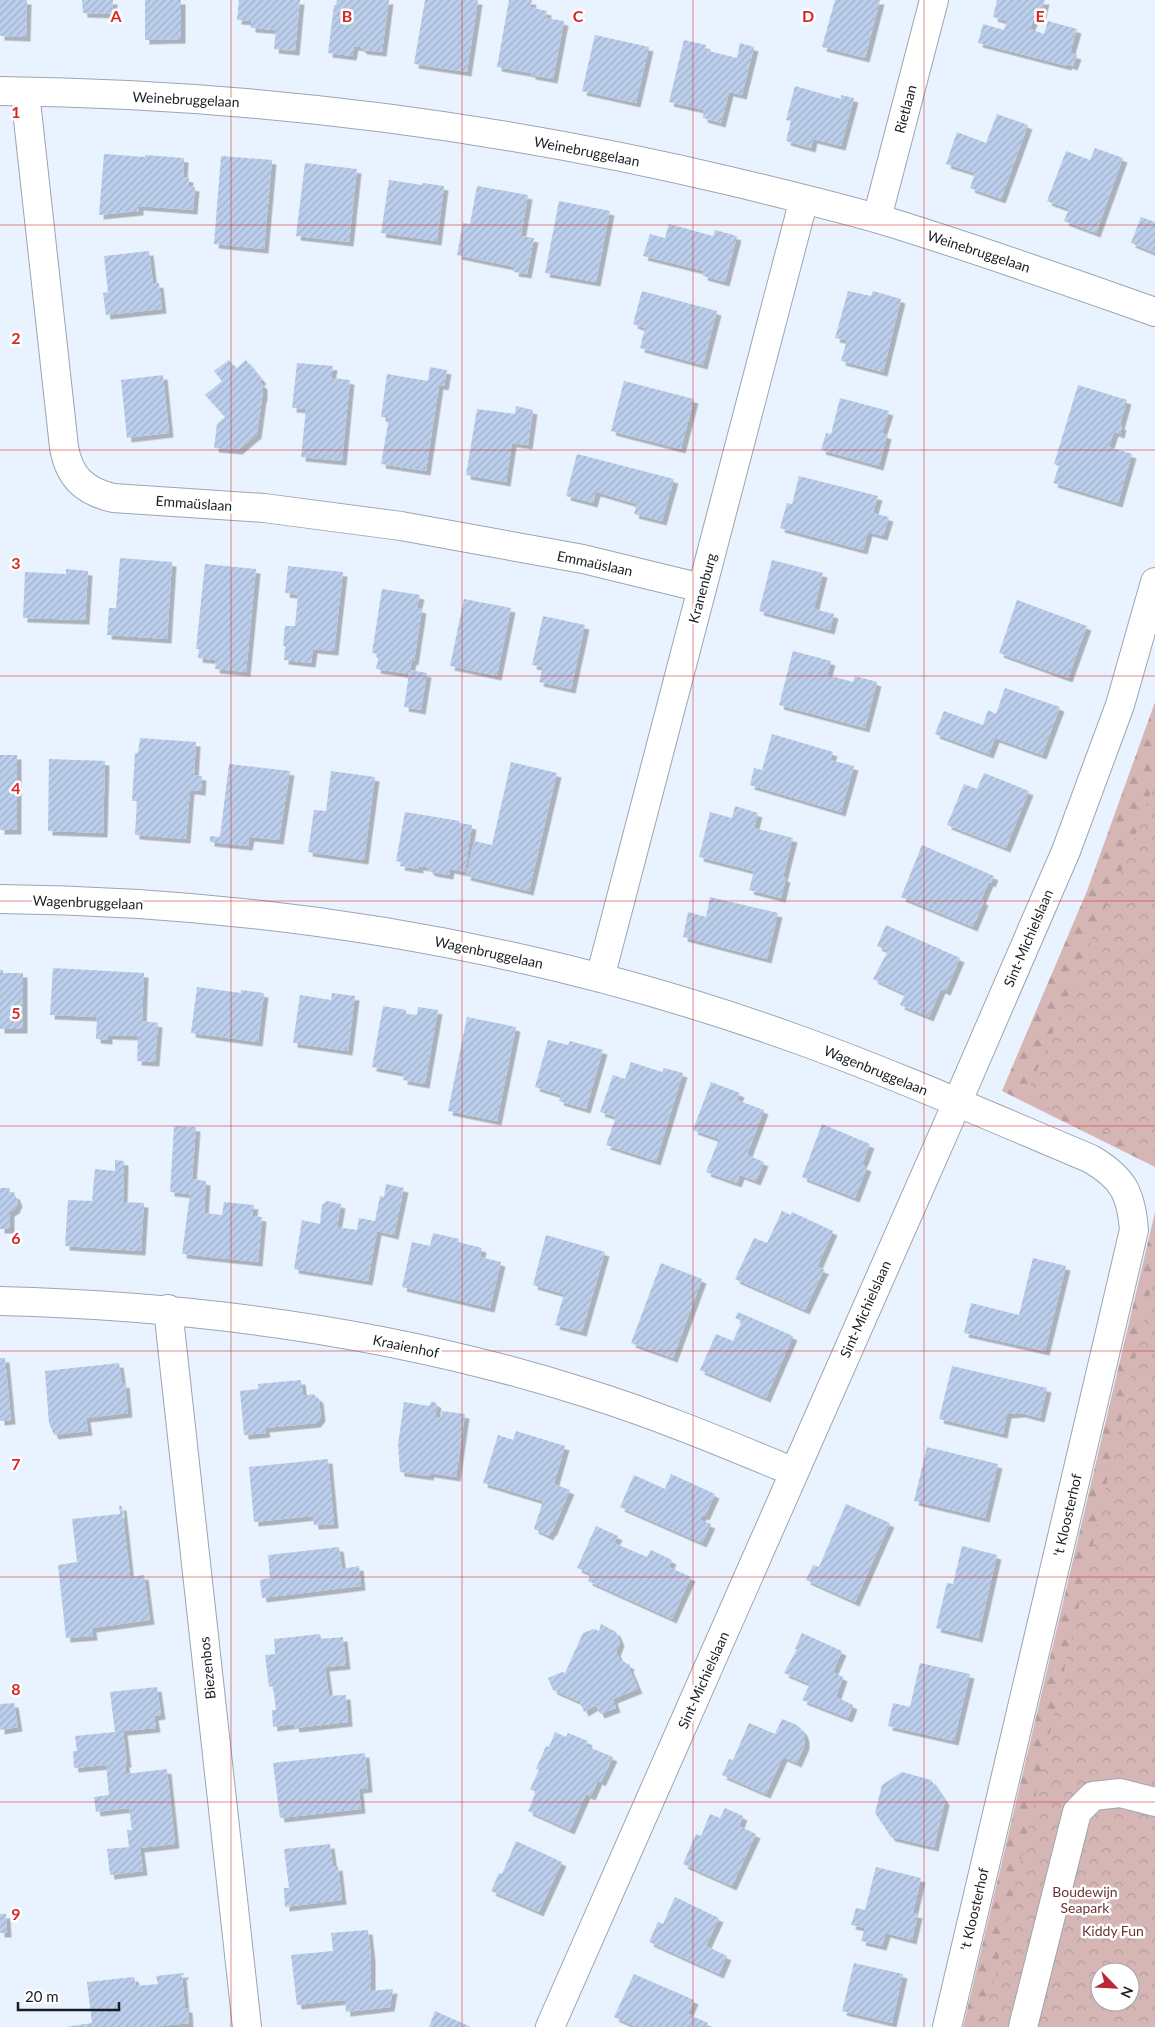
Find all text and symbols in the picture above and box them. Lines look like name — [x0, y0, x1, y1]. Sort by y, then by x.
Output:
text: A — [109, 6, 122, 25]
text: B — [342, 6, 352, 25]
text: C — [573, 6, 584, 25]
text: D — [802, 6, 814, 25]
text: E — [1035, 6, 1045, 25]
street label: Rietlaan — [890, 83, 920, 135]
street label: Weinebruggelaan — [132, 88, 240, 110]
text: 1 — [11, 102, 21, 121]
street label: Weinebruggelaan — [533, 132, 641, 170]
street label: Weinebruggelaan — [925, 226, 1033, 276]
text: 2 — [11, 328, 21, 347]
street label: Emmaüslaan — [155, 492, 233, 514]
street label: Emmaüslaan — [556, 547, 634, 579]
street label: Kranenburg — [684, 551, 720, 625]
text: 3 — [11, 553, 21, 572]
text: 4 — [11, 778, 21, 797]
street label: Sint-Michielslaan — [1000, 886, 1056, 990]
street label: Wagenbruggelaan — [32, 892, 144, 912]
street label: Wagenbruggelaan — [433, 932, 545, 972]
text: 5 — [11, 1003, 21, 1022]
street label: Wagenbruggelaan — [822, 1041, 930, 1099]
text: 6 — [11, 1228, 21, 1247]
street label: Sint-Michielslaan — [836, 1258, 894, 1360]
street label: Kraaienhof — [371, 1331, 441, 1361]
text: 7 — [11, 1454, 21, 1473]
street label: 't Kloosterhof — [1049, 1472, 1085, 1558]
street label: Sint-Michielslaan — [674, 1629, 732, 1731]
street label: Biezenbos — [195, 1636, 219, 1700]
text: 8 — [11, 1679, 21, 1698]
street label: 't Kloosterhof — [956, 1866, 992, 1952]
park label: Boudewijn Seapark — [1052, 1883, 1118, 1916]
text: 9 — [11, 1904, 21, 1923]
park label: Kiddy Fun — [1082, 1922, 1144, 1939]
north arrow — [1090, 1962, 1140, 2012]
scale bar — [18, 1980, 119, 2012]
text: N — [1117, 1984, 1137, 2001]
text: 20 m — [25, 1987, 59, 2005]

